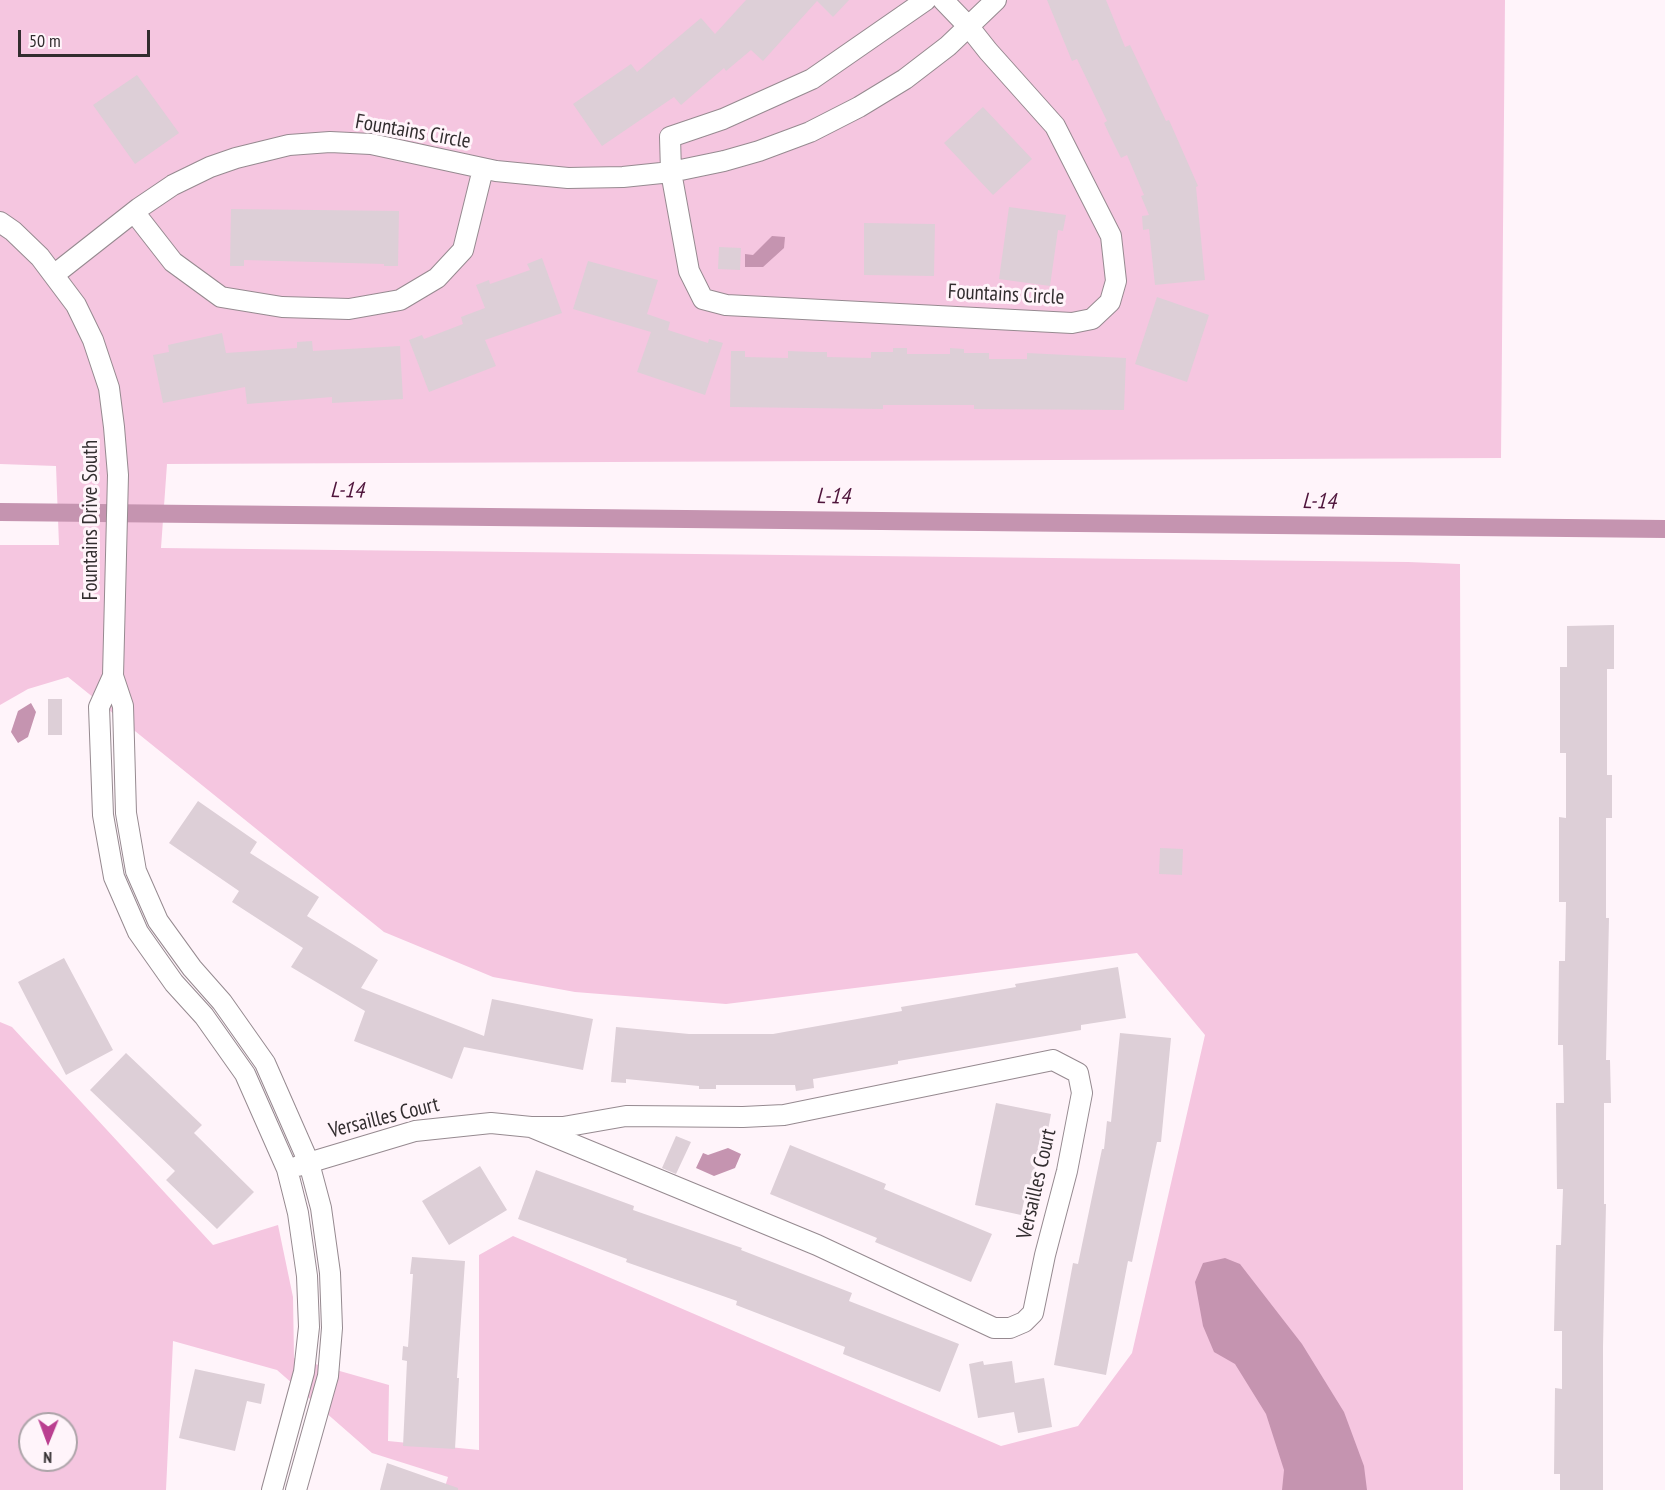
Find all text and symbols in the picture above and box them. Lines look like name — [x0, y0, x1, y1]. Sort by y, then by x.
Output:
scale bar — [21, 18, 153, 56]
text: 50 m — [29, 29, 61, 52]
street label: Fountains Circle — [353, 109, 473, 155]
street label: Fountains Circle — [947, 279, 1065, 311]
street label: Fountains Drive South — [78, 440, 104, 600]
water label: L-14 — [330, 478, 364, 504]
water label: L-14 — [816, 484, 850, 510]
water label: L-14 — [1302, 489, 1336, 515]
street label: Versailles Court — [326, 1092, 442, 1144]
street label: Versailles Court — [1012, 1126, 1062, 1242]
north arrow — [18, 1412, 78, 1472]
text: N — [43, 1448, 52, 1468]

